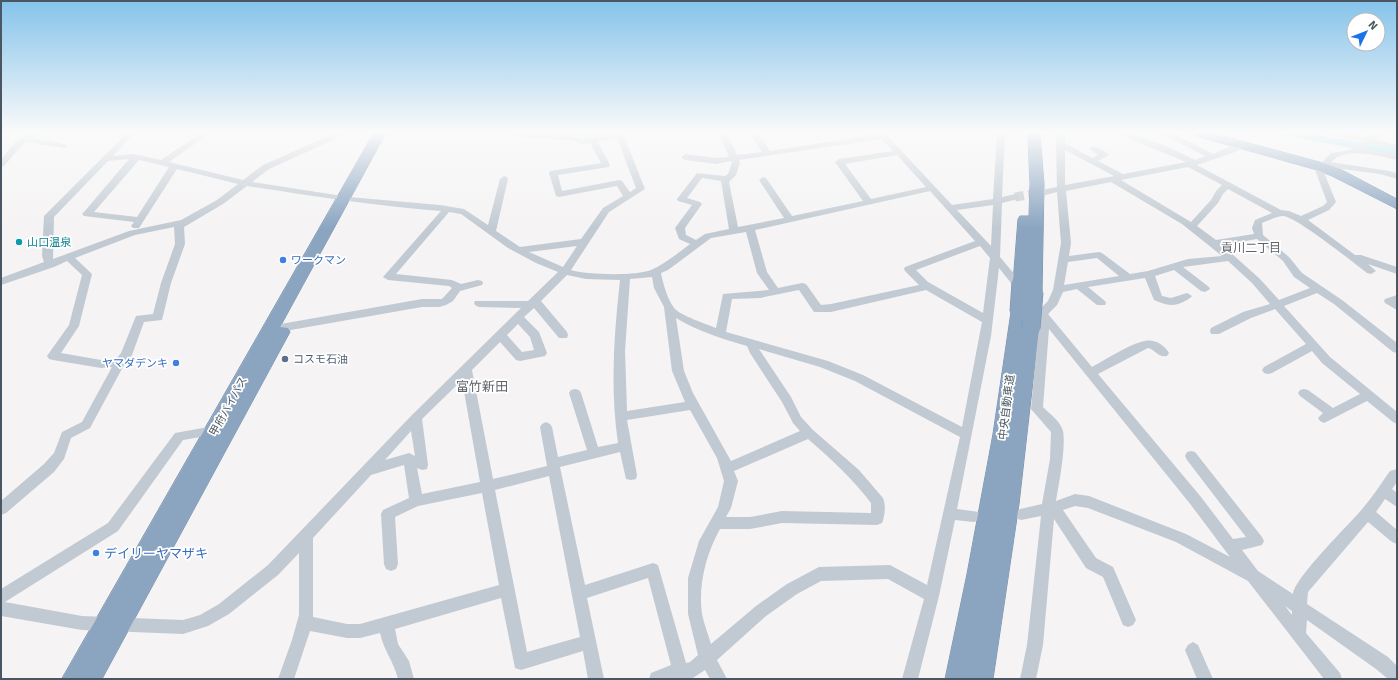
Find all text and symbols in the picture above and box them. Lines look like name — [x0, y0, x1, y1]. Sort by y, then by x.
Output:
north arrow — [1346, 12, 1386, 52]
text: N — [1366, 18, 1380, 33]
place label: 山口温泉 — [27, 236, 72, 249]
marker: 山口温泉 — [14, 237, 24, 247]
district label: 貢川二丁目 — [1221, 241, 1281, 256]
place label: ワークマン — [291, 254, 346, 267]
marker: ワークマン — [278, 255, 288, 265]
place label: コスモ石油 — [293, 353, 348, 366]
marker: コスモ石油 — [280, 354, 290, 364]
place label: ヤマダデンキ — [102, 357, 168, 370]
marker: ヤマダデンキ — [171, 358, 181, 368]
street label: 甲府バイパス — [207, 374, 250, 438]
street label: 中央自動車道 — [996, 374, 1017, 441]
district label: 富竹新田 — [456, 379, 508, 395]
place label: デイリーヤマザキ — [104, 546, 208, 562]
marker: デイリーヤマザキ — [91, 548, 101, 558]

